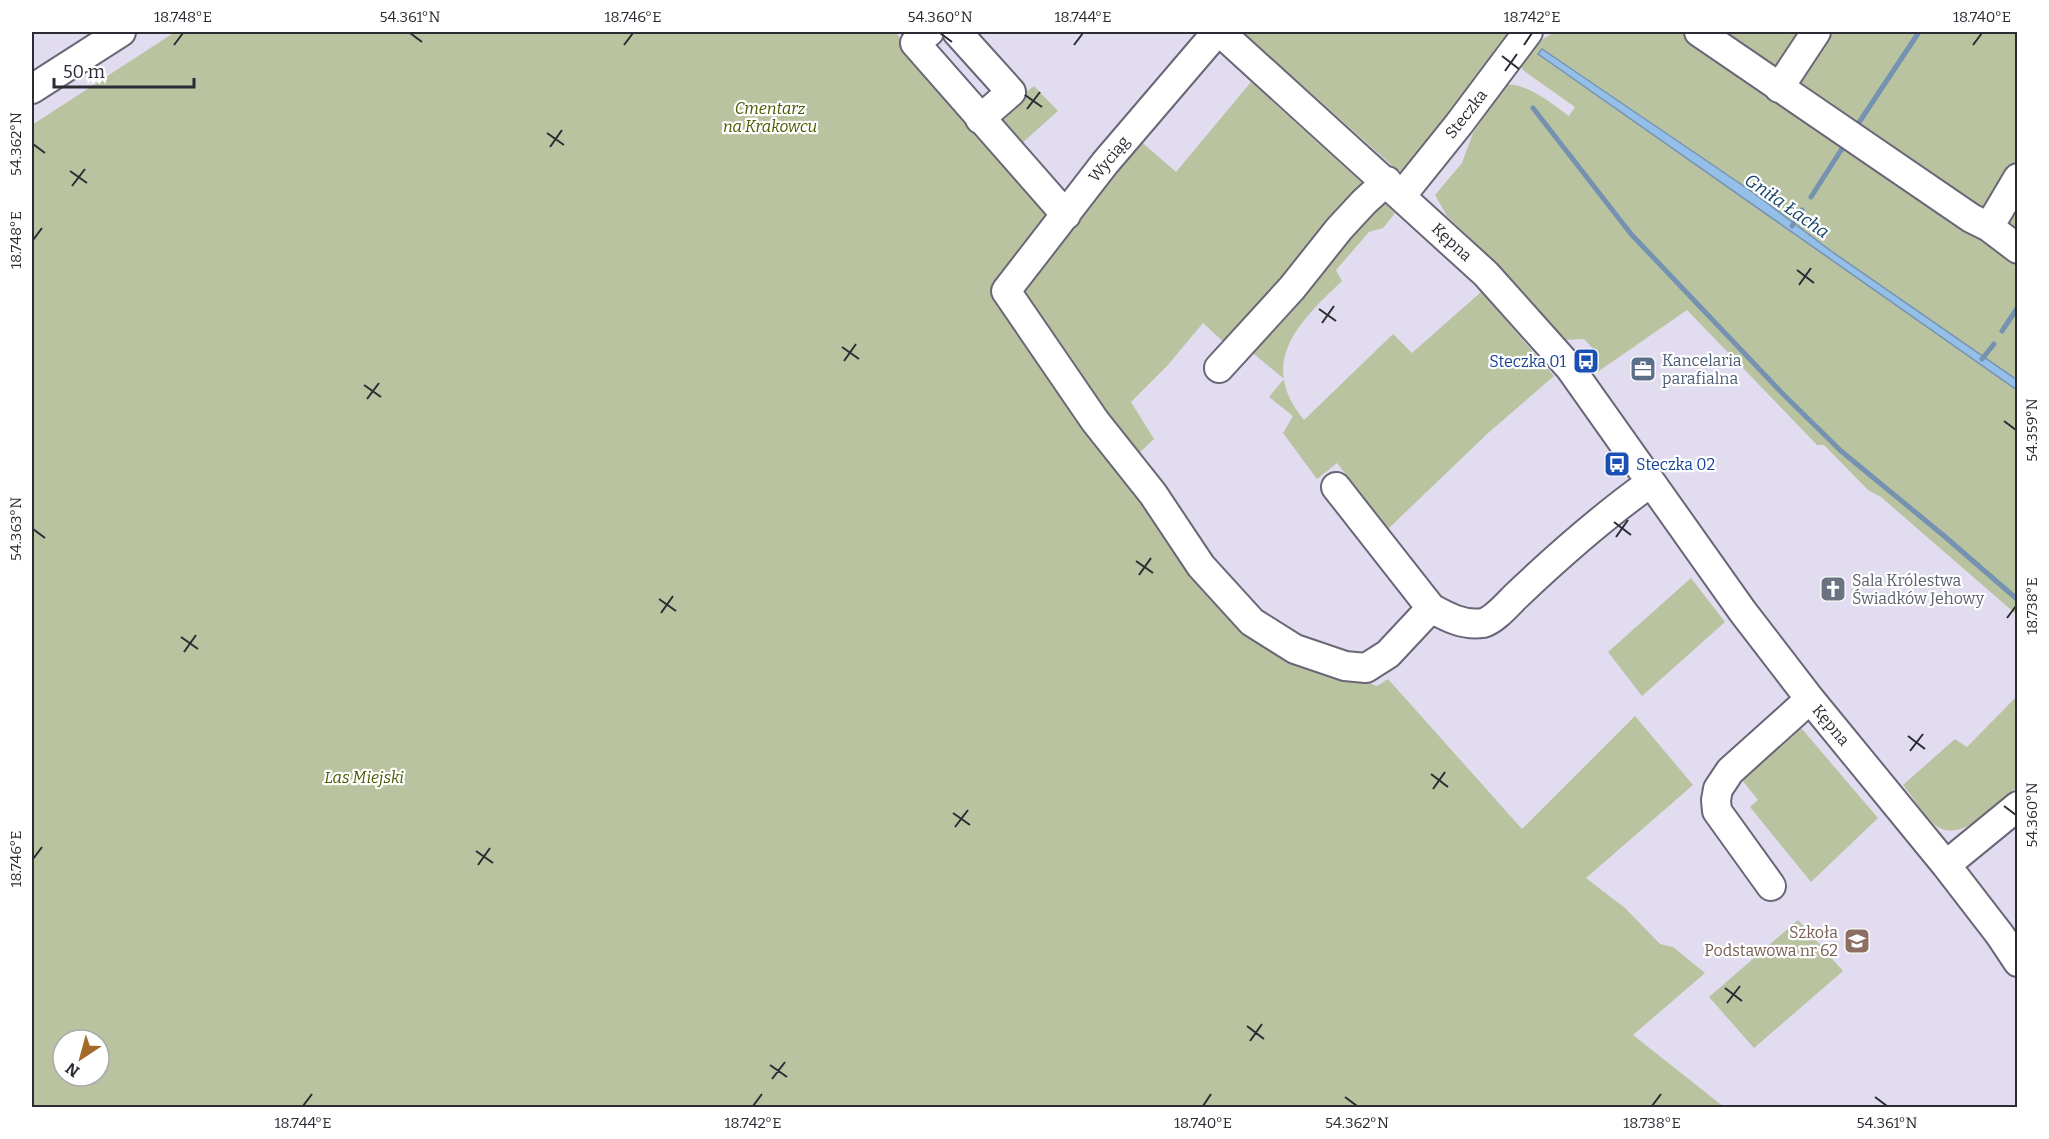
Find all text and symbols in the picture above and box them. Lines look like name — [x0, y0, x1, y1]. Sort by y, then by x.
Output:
text: 18.748°E — [154, 8, 212, 26]
text: 54.361°N — [379, 8, 441, 26]
text: 18.746°E — [604, 8, 662, 26]
text: 54.360°N — [907, 8, 973, 26]
text: 18.744°E — [1054, 8, 1112, 26]
text: 18.742°E — [1503, 8, 1561, 26]
text: 18.740°E — [1953, 8, 2011, 26]
scale bar — [54, 51, 194, 89]
text: 50 m — [63, 61, 105, 83]
street label: Steczka — [1441, 86, 1491, 142]
park label: Cmentarz na Krakowcu — [723, 99, 817, 136]
text: 54.362°N — [7, 112, 25, 176]
street label: Wyciąg — [1085, 132, 1133, 186]
water label: Gniła Łacha — [1740, 169, 1834, 243]
text: 18.748°E — [7, 211, 25, 269]
street label: Kępna — [1428, 219, 1476, 265]
bus stop icon: Steczka 01 — [1571, 346, 1601, 376]
place label: Kancelaria parafialna — [1662, 351, 1742, 388]
place label: Steczka 01 — [1489, 352, 1566, 371]
office icon: Kancelaria parafialna — [1628, 354, 1658, 384]
text: 54.359°N — [2023, 398, 2041, 462]
bus stop icon: Steczka 02 — [1602, 449, 1632, 479]
place label: Steczka 02 — [1636, 455, 1715, 474]
text: 54.363°N — [7, 497, 25, 561]
place label: Sala Królestwa Świadków Jehowy — [1852, 571, 1985, 608]
church icon: Sala Królestwa Świadków Jehowy — [1818, 574, 1848, 604]
text: 18.738°E — [2023, 577, 2041, 635]
street label: Kępna — [1808, 701, 1854, 750]
park label: Las Miejski — [324, 768, 404, 787]
text: 54.360°N — [2023, 782, 2041, 848]
text: 18.746°E — [7, 830, 25, 888]
place label: Szkoła Podstawowa nr 62 — [1704, 923, 1838, 960]
school or university icon: Szkoła Podstawowa nr 62 — [1842, 926, 1872, 956]
north arrow — [51, 1028, 111, 1088]
text: N — [62, 1058, 83, 1081]
text: 18.744°E — [274, 1114, 332, 1132]
text: 18.742°E — [724, 1114, 782, 1132]
text: 18.740°E — [1174, 1114, 1232, 1132]
text: 54.362°N — [1325, 1114, 1389, 1132]
text: 18.738°E — [1623, 1114, 1681, 1132]
text: 54.361°N — [1856, 1114, 1918, 1132]

